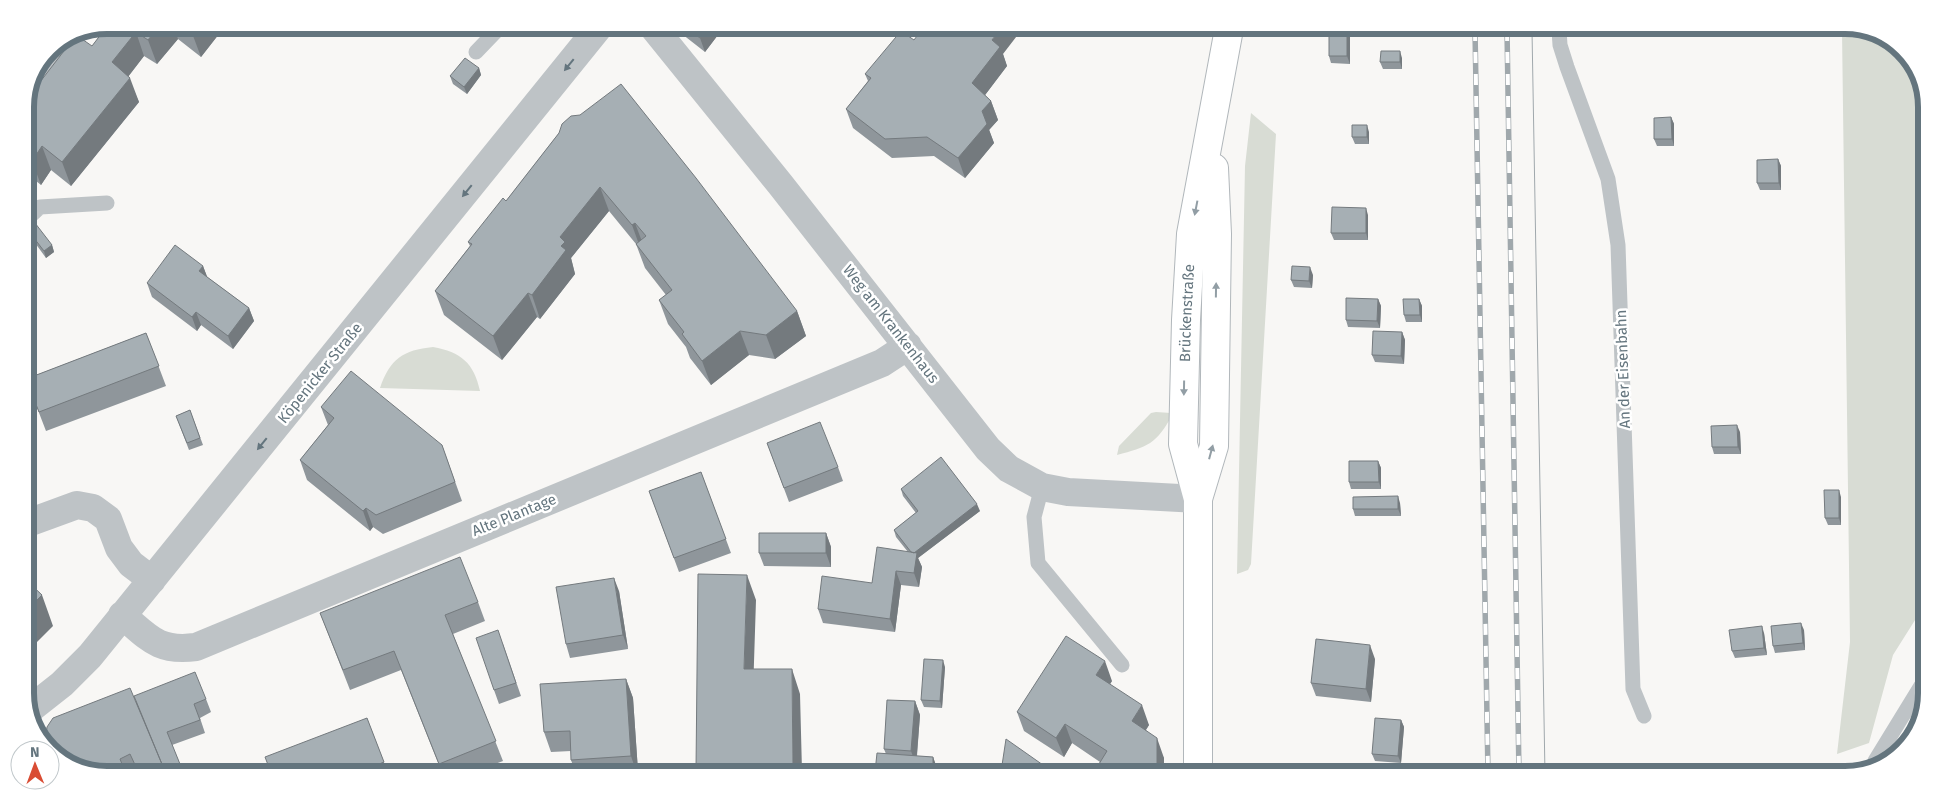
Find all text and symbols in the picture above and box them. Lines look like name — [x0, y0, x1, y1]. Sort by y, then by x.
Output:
one-way arrow — [563, 58, 574, 71]
one-way arrow — [461, 184, 472, 197]
one-way arrow — [1191, 201, 1199, 217]
street label: Weg am Krankenhaus — [839, 261, 943, 387]
street label: Brückenstraße — [1176, 263, 1198, 362]
one-way arrow — [1212, 282, 1220, 298]
street label: An der Eisenbahn — [1612, 309, 1634, 429]
street label: Köpenicker Straße — [274, 319, 366, 427]
one-way arrow — [1180, 380, 1188, 396]
one-way arrow — [257, 437, 268, 450]
one-way arrow — [1208, 445, 1216, 460]
street label: Alte Plantage — [469, 490, 559, 540]
north arrow — [10, 740, 60, 790]
text: N — [30, 744, 40, 761]

